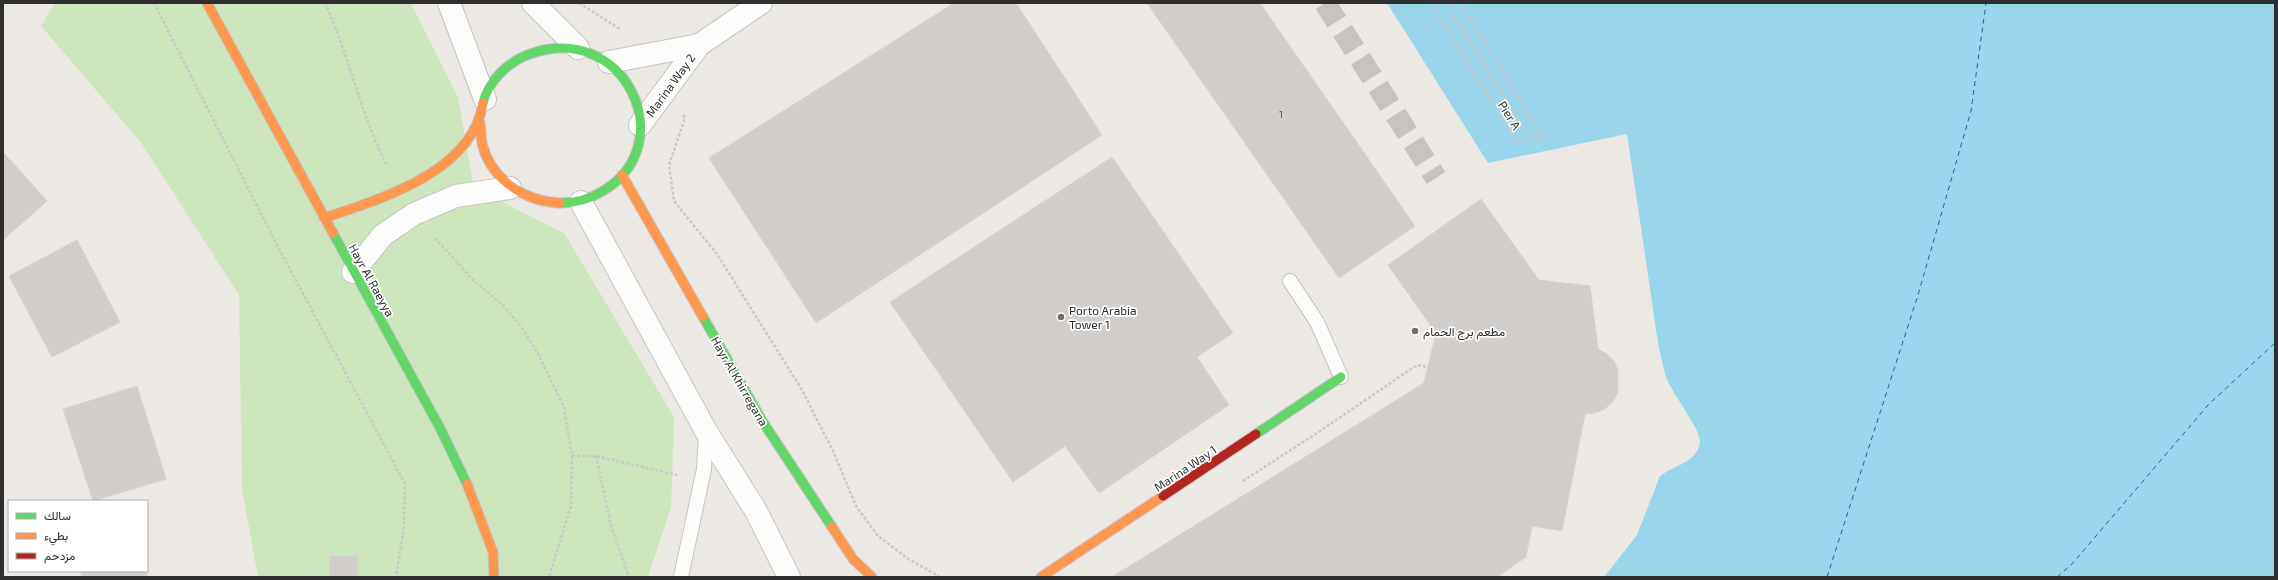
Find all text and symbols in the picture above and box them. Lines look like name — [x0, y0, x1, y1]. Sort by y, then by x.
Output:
street label: Marina Way 2 — [642, 51, 698, 119]
street label: Pier A — [1496, 98, 1524, 132]
house number: 1 — [1279, 108, 1283, 120]
street label: Hayr Al Raeyya — [346, 241, 398, 319]
place label: Porto Arabia Tower 1 — [1069, 303, 1137, 331]
marker: Porto Arabia Tower 1 — [1056, 312, 1066, 322]
place label: مطعم برج الحمام — [1423, 324, 1505, 341]
marker: مطعم برج الحمام — [1410, 326, 1420, 336]
street label: Hayr Al Khirregana — [709, 334, 771, 428]
street label: Marina Way 1 — [1151, 442, 1219, 494]
legend — [8, 500, 148, 572]
text: سالك — [44, 508, 71, 522]
text: بطيء — [44, 528, 68, 546]
text: مزدحم — [44, 548, 75, 564]

